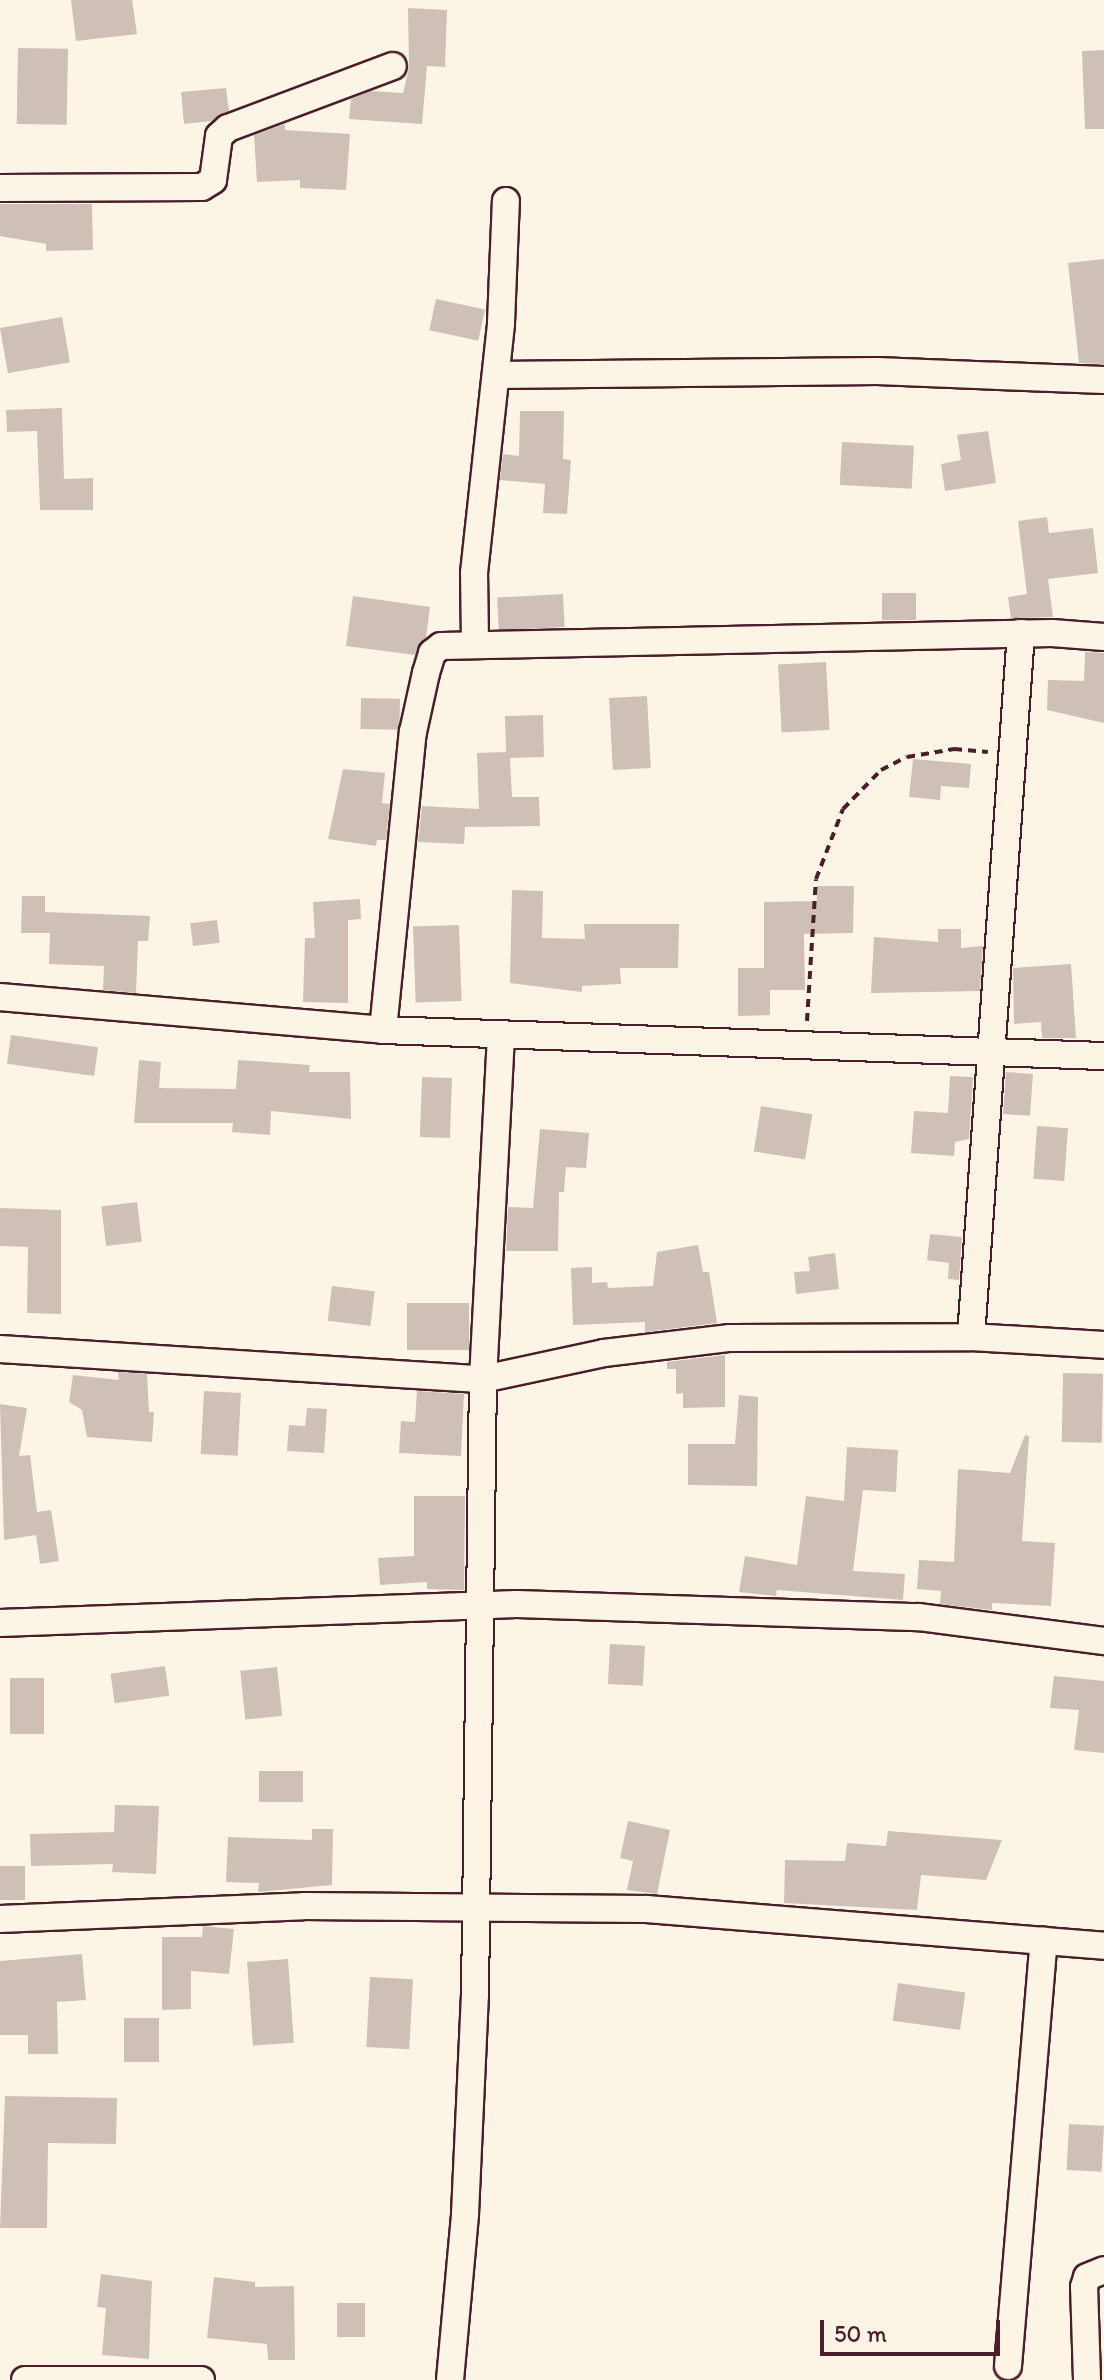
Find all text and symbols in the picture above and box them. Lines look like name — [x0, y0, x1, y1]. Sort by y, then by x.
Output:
scale bar — [824, 2304, 1004, 2354]
text: 50 m — [834, 2319, 887, 2348]

